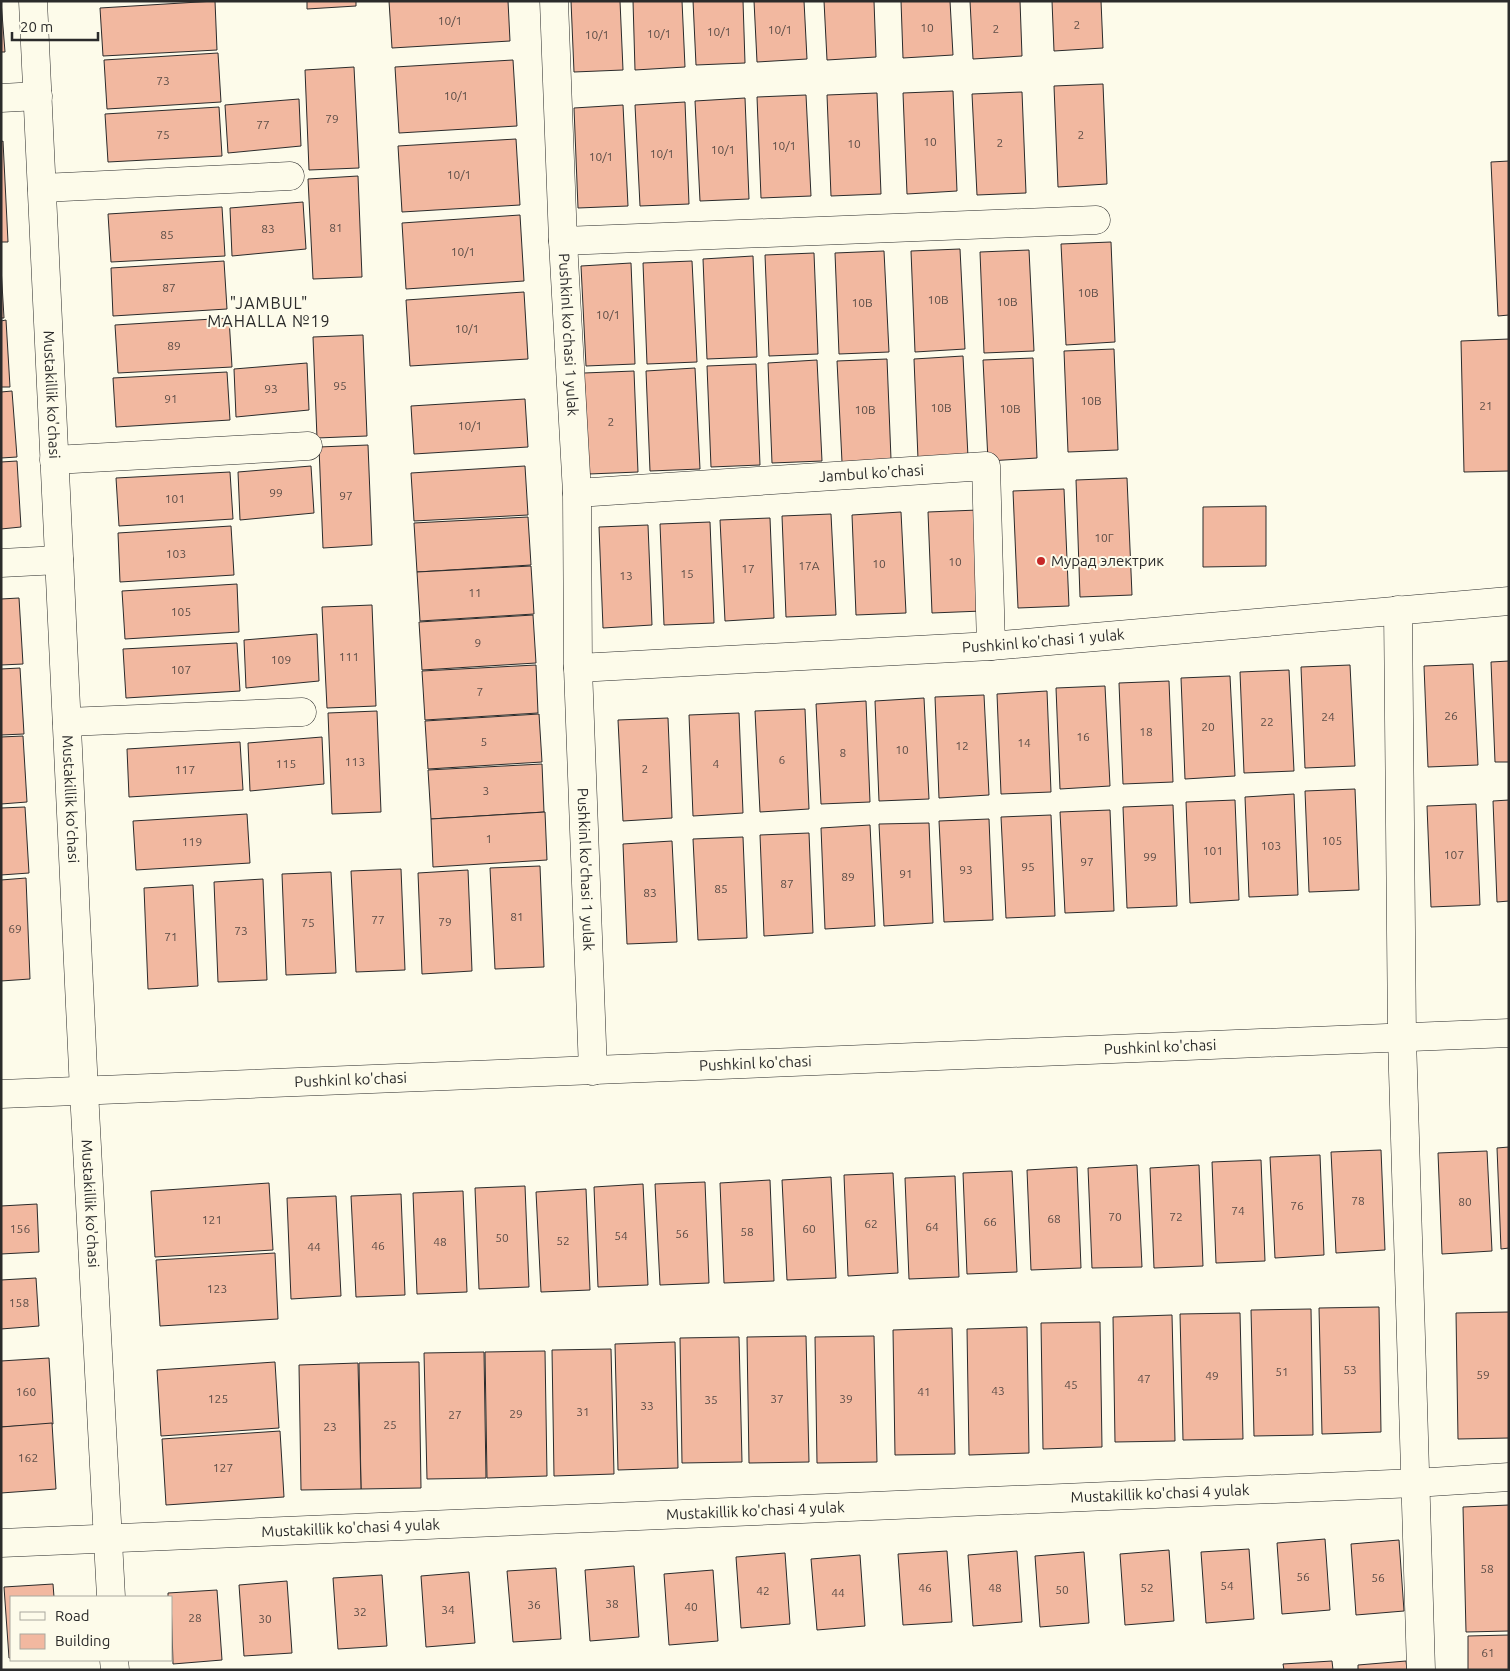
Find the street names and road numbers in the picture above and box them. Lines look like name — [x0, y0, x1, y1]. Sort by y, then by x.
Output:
street label: Pushkinl ko'chasi 1 yulak — [556, 253, 582, 417]
street label: Mustakillik ko'chasi — [40, 330, 63, 459]
street label: Jambul ko'chasi — [818, 461, 925, 485]
street label: Pushkinl ko'chasi 1 yulak — [961, 625, 1126, 656]
street label: Mustakillik ko'chasi — [59, 735, 82, 864]
street label: Pushkinl ko'chasi 1 yulak — [574, 787, 598, 952]
street label: Pushkinl ko'chasi — [1103, 1036, 1217, 1057]
street label: Pushkinl ko'chasi — [699, 1052, 812, 1074]
street label: Pushkinl ko'chasi — [294, 1069, 407, 1090]
street label: Mustakillik ko'chasi — [79, 1139, 102, 1268]
street label: Mustakillik ko'chasi 4 yulak — [1070, 1481, 1250, 1506]
street label: Mustakillik ko'chasi 4 yulak — [666, 1498, 845, 1523]
street label: Mustakillik ko'chasi 4 yulak — [261, 1515, 441, 1540]

